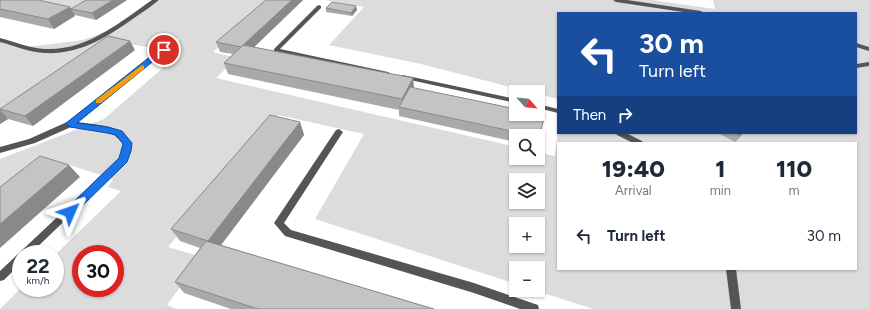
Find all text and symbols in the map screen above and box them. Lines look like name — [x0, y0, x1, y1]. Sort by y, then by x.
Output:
text: 30 m — [639, 26, 704, 60]
icon: left — [573, 28, 625, 80]
pin — [147, 33, 181, 67]
icon: arrive — [153, 39, 175, 61]
text: Turn left — [639, 60, 706, 82]
north arrow — [509, 85, 545, 121]
map controls — [509, 85, 545, 297]
icon: right — [614, 104, 636, 126]
text: Then — [573, 106, 606, 124]
button: search — [509, 129, 545, 165]
text: 19:40 — [602, 154, 665, 183]
text: 1 — [715, 154, 726, 183]
text: 110 — [776, 154, 812, 183]
button: layers — [509, 173, 545, 209]
text: Arrival — [615, 183, 652, 198]
text: min — [710, 183, 731, 198]
text: m — [789, 183, 800, 198]
position arrow — [49, 191, 91, 233]
button: + — [509, 217, 545, 253]
icon: left — [573, 225, 595, 247]
text: Turn left — [607, 227, 665, 245]
text: 30 m — [807, 227, 841, 245]
speed limit sign: 30 — [72, 245, 124, 297]
text: 22 — [26, 254, 50, 278]
button: − — [509, 261, 545, 297]
text: km/h — [27, 274, 49, 287]

